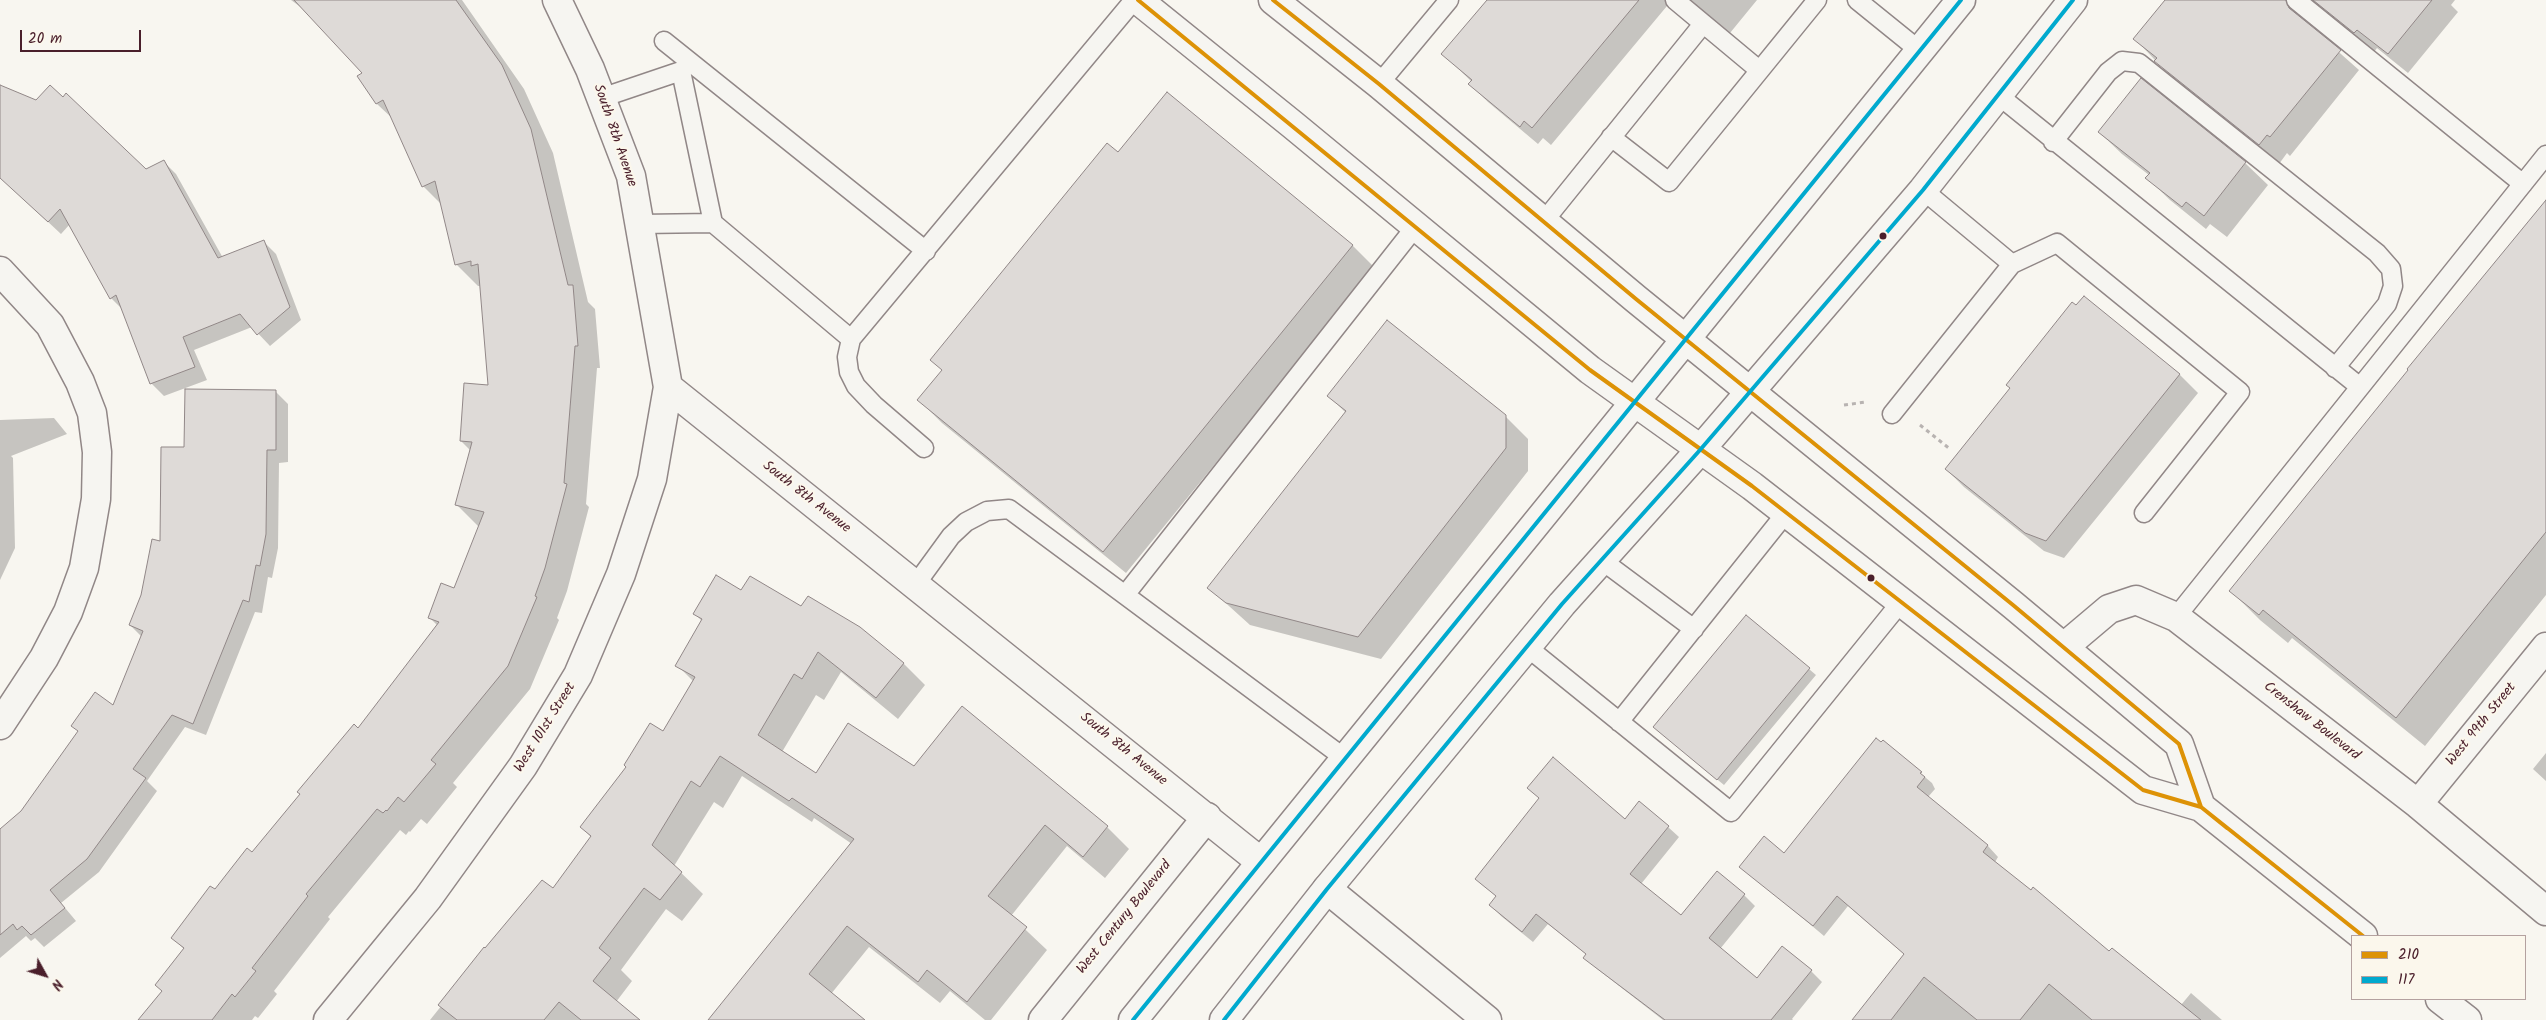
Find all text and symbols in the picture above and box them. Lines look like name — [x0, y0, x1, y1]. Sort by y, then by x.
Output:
scale bar — [22, 20, 144, 52]
text: 20 m — [28, 27, 62, 51]
street label: South 8th Avenue — [589, 83, 639, 189]
unlabelled marker — [1878, 231, 1888, 241]
street label: South 8th Avenue — [759, 458, 853, 538]
unlabelled marker — [1866, 573, 1876, 583]
street label: Crenshaw Boulevard — [2259, 679, 2363, 765]
street label: West 101st Street — [512, 680, 580, 776]
street label: West 99th Street — [2443, 680, 2521, 770]
street label: South 8th Avenue — [1076, 710, 1170, 790]
street label: West Century Boulevard — [1074, 858, 1176, 978]
legend — [2351, 935, 2526, 1000]
text: 210 — [2398, 943, 2419, 967]
north arrow — [20, 950, 70, 1000]
text: 117 — [2398, 968, 2414, 992]
text: N — [45, 974, 68, 995]

